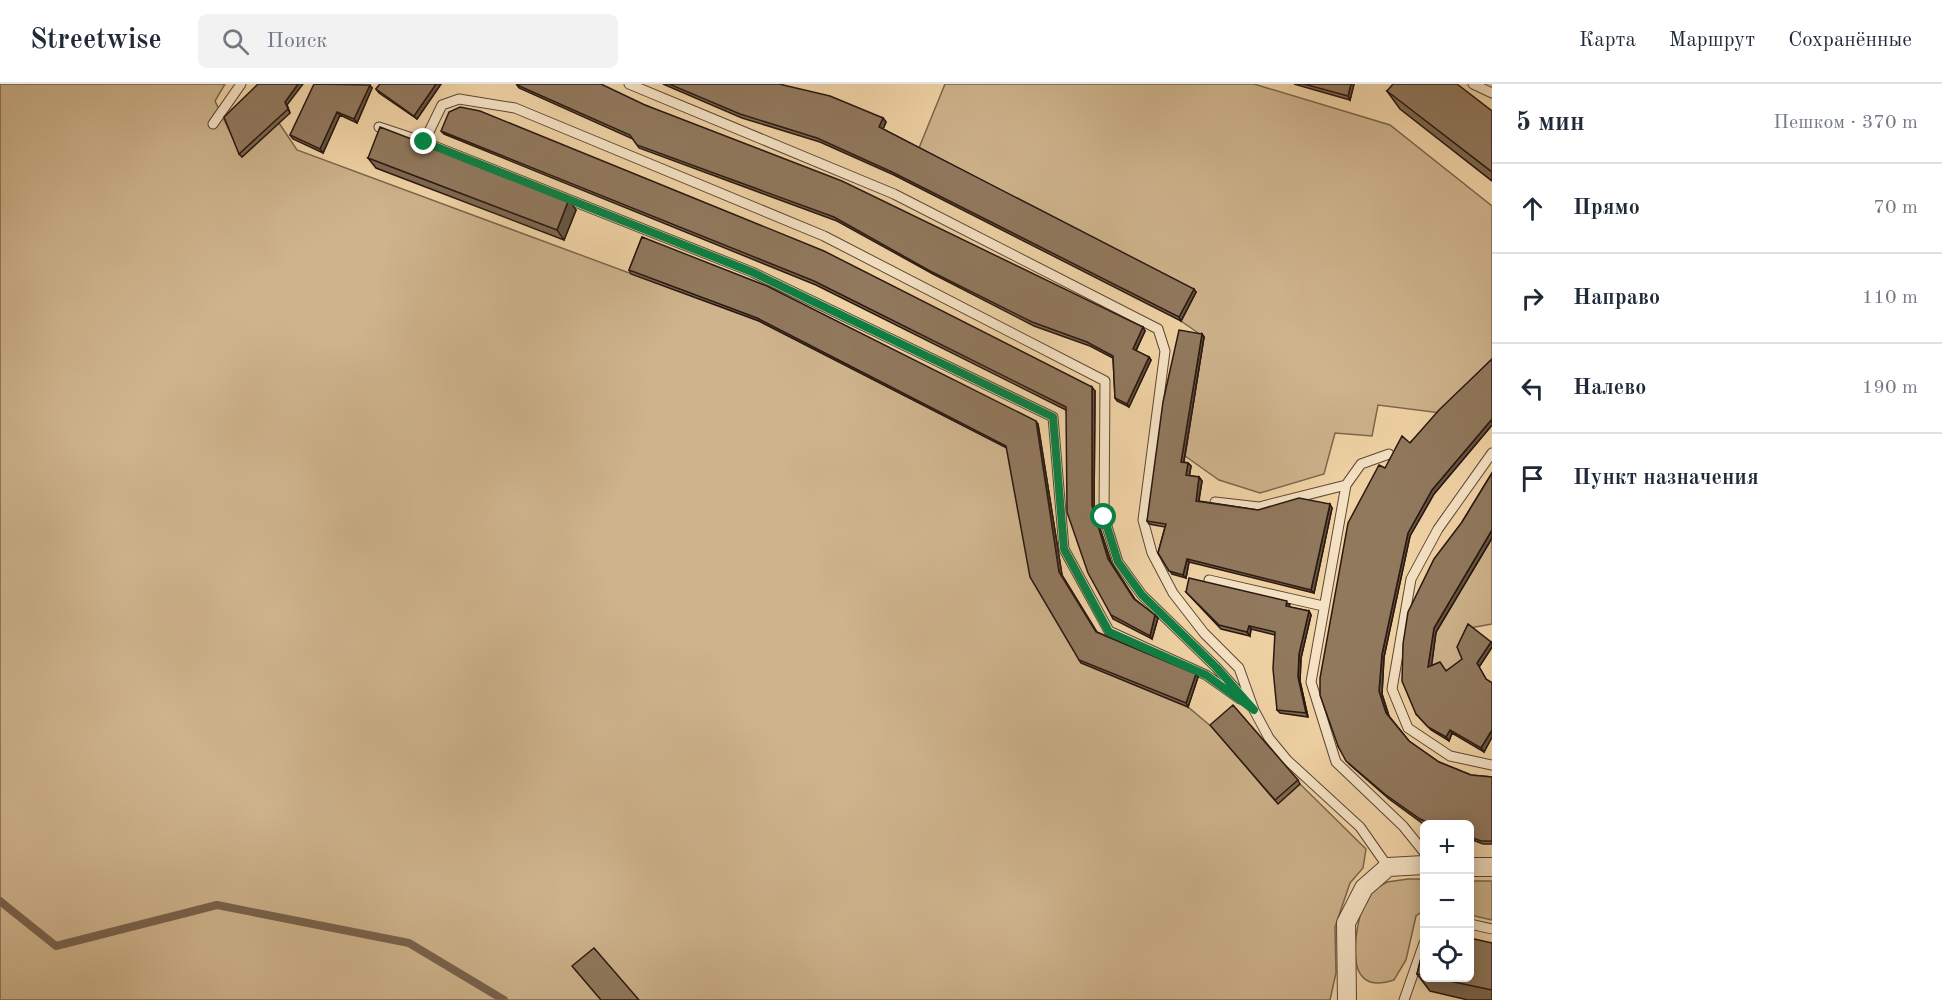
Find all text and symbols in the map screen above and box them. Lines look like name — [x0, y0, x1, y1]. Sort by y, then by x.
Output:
search box — [198, 14, 618, 68]
icon: search — [219, 25, 252, 58]
text: Streetwise — [30, 27, 162, 55]
text: Поиск — [267, 30, 327, 52]
text: Карта — [1579, 30, 1636, 51]
text: Маршрут — [1669, 30, 1755, 51]
text: Сохранённые — [1788, 30, 1912, 51]
text: 5 мин — [1516, 110, 1585, 136]
text: Пешком · 370 m — [1773, 113, 1918, 133]
route end — [410, 128, 436, 154]
icon: ahead — [1516, 192, 1549, 225]
text: Прямо — [1573, 197, 1640, 219]
text: 70 m — [1873, 198, 1918, 218]
icon: right — [1516, 282, 1549, 315]
text: Направо — [1573, 287, 1660, 309]
text: 110 m — [1862, 288, 1918, 308]
icon: left — [1516, 372, 1549, 405]
text: Налево — [1573, 377, 1646, 399]
text: 190 m — [1862, 378, 1918, 398]
icon: arrive — [1516, 462, 1549, 495]
text: Пункт назначения — [1573, 467, 1759, 489]
route start — [1090, 503, 1116, 529]
map controls — [1420, 820, 1474, 982]
button: + — [1420, 820, 1474, 874]
button: − — [1420, 874, 1474, 928]
button: locate — [1420, 928, 1474, 982]

